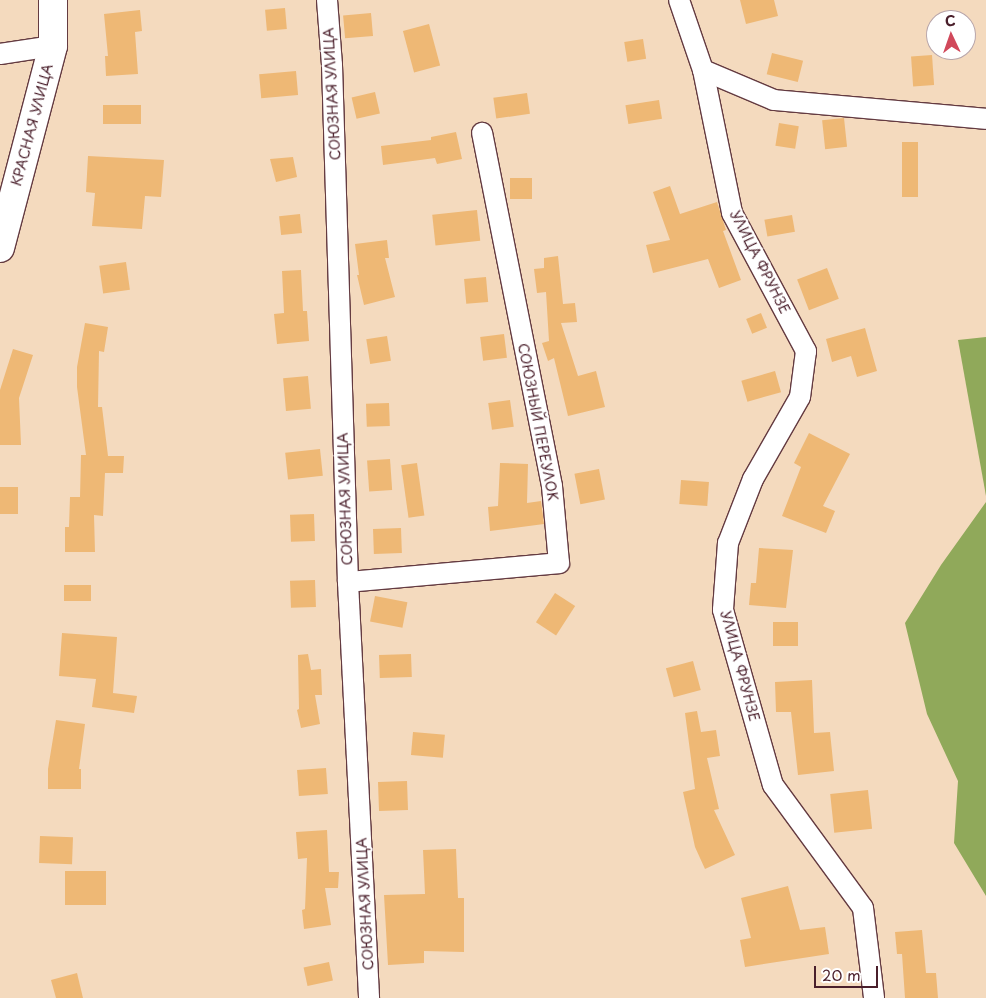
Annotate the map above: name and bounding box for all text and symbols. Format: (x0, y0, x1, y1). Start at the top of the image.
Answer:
north arrow (926, 10, 976, 60)
text: С (944, 10, 956, 31)
street label: СОЮЗНАЯ УЛИЦА (320, 27, 344, 161)
street label: КРАСНАЯ УЛИЦА (8, 62, 56, 188)
street label: УЛИЦА ФРУНЗЕ (727, 207, 793, 317)
street label: СОЮЗНЫЙ ПЕРЕУЛОК (514, 342, 562, 502)
street label: СОЮЗНАЯ УЛИЦА (334, 432, 356, 566)
street label: УЛИЦА ФРУНЗЕ (717, 609, 763, 723)
street label: СОЮЗНАЯ УЛИЦА (353, 837, 377, 971)
scale bar (816, 956, 880, 988)
text: 20 m (822, 963, 861, 986)

